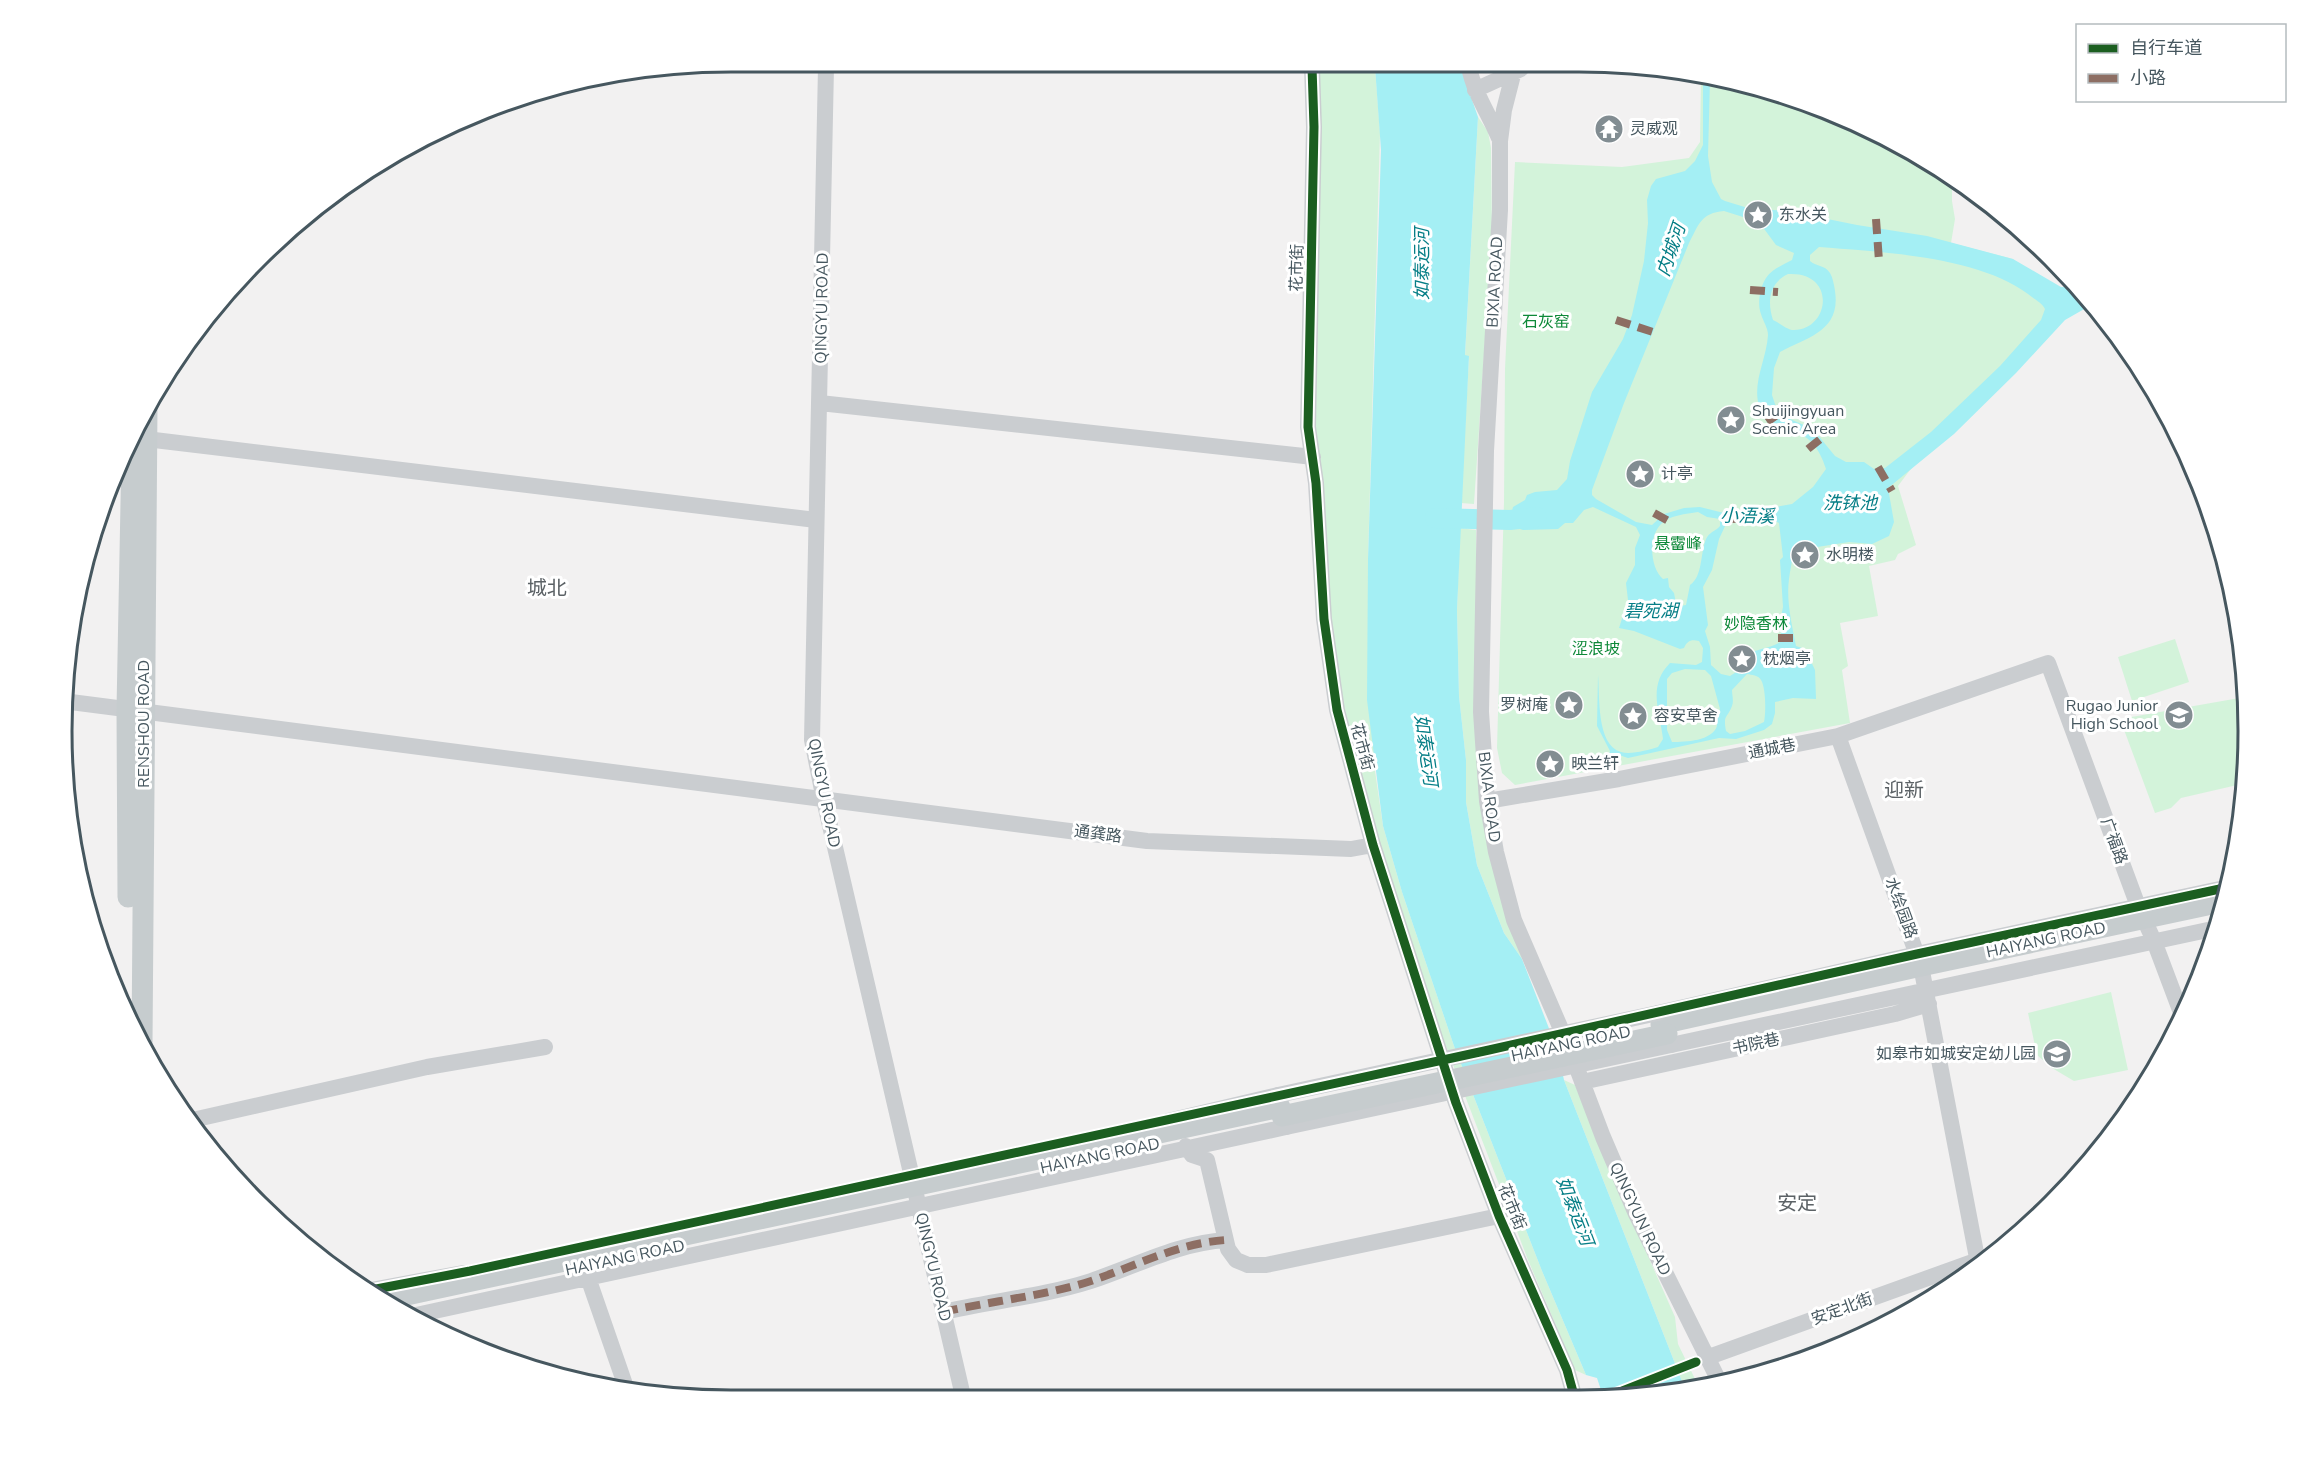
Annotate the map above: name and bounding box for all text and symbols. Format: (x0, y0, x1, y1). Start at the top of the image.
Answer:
legend (2076, 24, 2286, 102)
text: 自行车道 (2130, 36, 2202, 60)
text: 小路 (2130, 66, 2166, 90)
temple icon: 灵威观 (1593, 113, 1625, 145)
place label: 灵威观 (1630, 118, 1678, 140)
place icon: 东水关 (1742, 199, 1774, 231)
place label: 东水关 (1779, 204, 1827, 226)
water label: 内城河 (1651, 218, 1692, 279)
water label: 如泰运河 (1410, 225, 1434, 300)
street label: BIXIA ROAD (1482, 236, 1508, 328)
street label: 花市街 (1286, 244, 1308, 292)
street label: QINGYU ROAD (810, 252, 834, 364)
park label: 石灰窑 (1522, 311, 1570, 333)
place label: Shuijingyuan Scenic Area (1752, 400, 1844, 440)
place icon: Shuijingyuan Scenic Area (1715, 404, 1747, 436)
place icon: 计亭 (1624, 458, 1656, 490)
place label: 计亭 (1661, 463, 1693, 485)
water label: 洗钵池 (1823, 491, 1879, 515)
water label: 小浯溪 (1720, 504, 1776, 529)
park label: 悬霤峰 (1654, 533, 1702, 555)
place icon: 水明楼 (1789, 539, 1821, 571)
place label: 水明楼 (1826, 544, 1874, 566)
district label: 城北 (527, 575, 567, 602)
water label: 碧宛湖 (1624, 599, 1681, 623)
park label: 妙隐香林 (1724, 613, 1788, 635)
park label: 涩浪坡 (1572, 638, 1620, 660)
place icon: 枕烟亭 (1726, 643, 1758, 675)
place label: 枕烟亭 (1763, 648, 1811, 670)
street label: RENSHOU ROAD (133, 660, 155, 788)
place icon: 罗树庵 (1553, 689, 1585, 721)
place label: 罗树庵 (1500, 694, 1548, 716)
place label: Rugao Junior High School (2066, 695, 2158, 735)
school or university icon: Rugao Junior High School (2163, 699, 2195, 731)
place icon: 容安草舍 (1617, 700, 1649, 732)
place label: 容安草舍 (1654, 705, 1718, 727)
water label: 如泰运河 (1409, 713, 1443, 790)
street label: 花市街 (1345, 721, 1379, 773)
street label: 通城巷 (1746, 734, 1798, 764)
street label: QINGYU ROAD (803, 736, 845, 850)
place icon: 映兰轩 (1534, 748, 1566, 780)
street label: BIXIA ROAD (1473, 750, 1505, 844)
place label: 映兰轩 (1571, 753, 1619, 775)
district label: 迎新 (1884, 777, 1924, 804)
street label: 广福路 (2095, 815, 2133, 867)
street label: 通龚路 (1073, 820, 1123, 848)
street label: 水绘园路 (1880, 874, 1922, 942)
street label: HAIYANG ROAD (1984, 917, 2108, 963)
street label: HAIYANG ROAD (1509, 1021, 1633, 1067)
street label: 书院巷 (1730, 1028, 1782, 1060)
school or university icon: 如皋市如城安定幼儿园 (2041, 1038, 2073, 1070)
place label: 如皋市如城安定幼儿园 (1876, 1043, 2036, 1065)
street label: HAIYANG ROAD (1038, 1133, 1162, 1179)
street label: QINGYUN ROAD (1604, 1159, 1676, 1279)
water label: 如泰运河 (1551, 1173, 1600, 1252)
street label: 花市街 (1493, 1181, 1531, 1233)
district label: 安定 (1777, 1190, 1817, 1217)
street label: QINGYU ROAD (910, 1210, 956, 1324)
street label: HAIYANG ROAD (563, 1235, 687, 1281)
street label: 安定北街 (1808, 1288, 1876, 1330)

